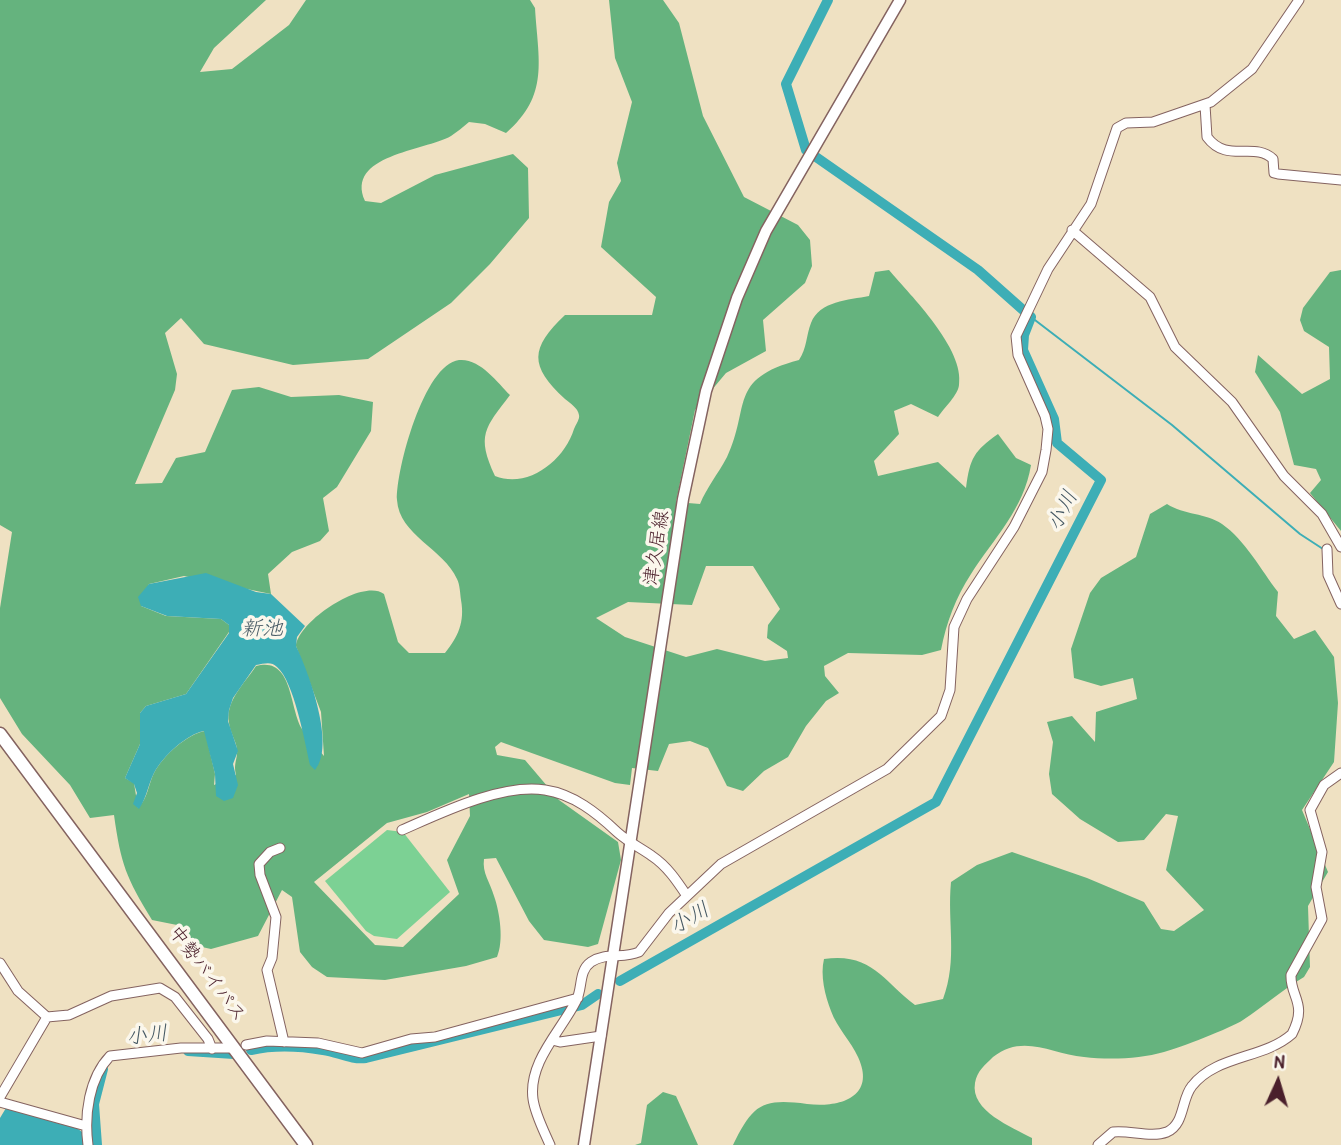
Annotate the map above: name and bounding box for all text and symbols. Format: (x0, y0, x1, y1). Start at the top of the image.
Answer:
water label: 小川 (1042, 487, 1084, 535)
street label: 津久居線 (640, 509, 674, 587)
water label: 新池 (241, 616, 283, 642)
water label: 小川 (666, 898, 714, 940)
street label: 中勢バイパス (164, 922, 250, 1026)
water label: 小川 (125, 1021, 169, 1051)
north arrow (1243, 1047, 1313, 1117)
text: N (1274, 1048, 1285, 1074)

